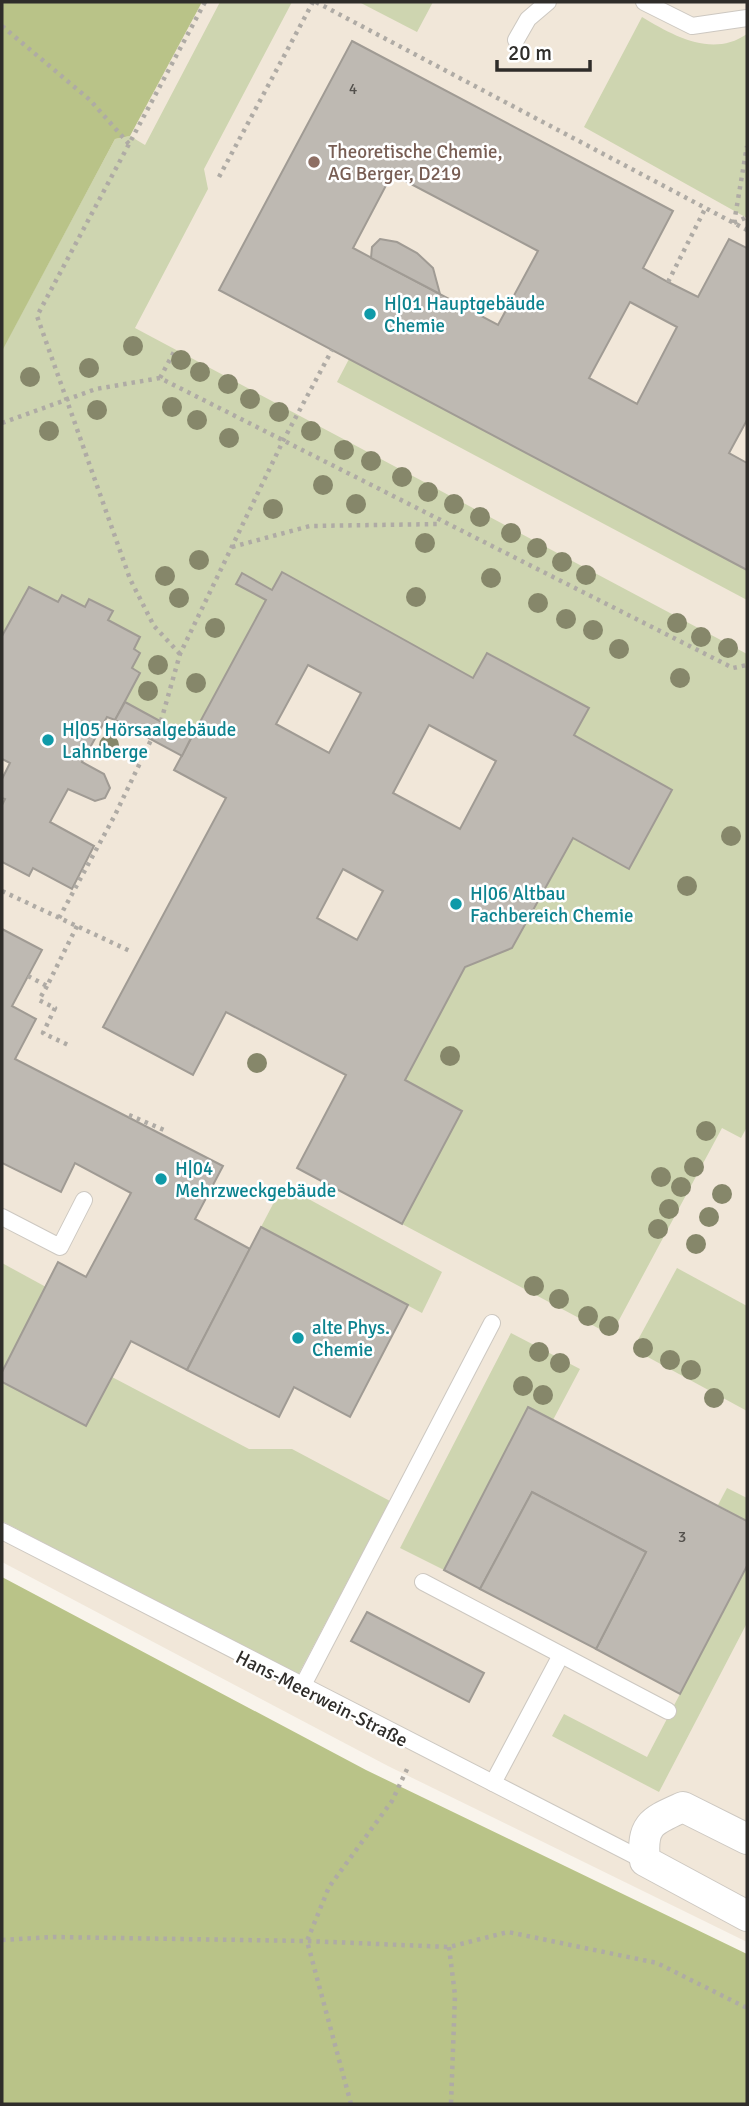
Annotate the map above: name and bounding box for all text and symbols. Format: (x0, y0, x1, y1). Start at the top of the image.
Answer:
scale bar (497, 28, 590, 72)
text: 20 m (508, 40, 552, 66)
house number: 4 (349, 79, 358, 99)
place label: Theoretische Chemie, AG Berger, D219 (328, 140, 503, 186)
marker: Theoretische Chemie, AG Berger, D219 (306, 154, 322, 170)
place label: H|01 Hauptgebäude Chemie (384, 292, 545, 338)
marker: H|01 Hauptgebäude Chemie (362, 306, 378, 322)
place label: H|05 Hörsaalgebäude Lahnberge (62, 718, 236, 764)
marker: H|05 Hörsaalgebäude Lahnberge (40, 732, 56, 748)
place label: H|06 Altbau Fachbereich Chemie (470, 882, 634, 928)
marker: H|06 Altbau Fachbereich Chemie (448, 896, 464, 912)
place label: H|04 Mehrzweckgebäude (175, 1157, 336, 1203)
marker: H|04 Mehrzweckgebäude (153, 1171, 169, 1187)
place label: alte Phys. Chemie (312, 1316, 390, 1362)
marker: alte Phys. Chemie (290, 1330, 306, 1346)
house number: 3 (678, 1527, 686, 1547)
street label: Hans-Meerwein-Straße (232, 1645, 412, 1753)

